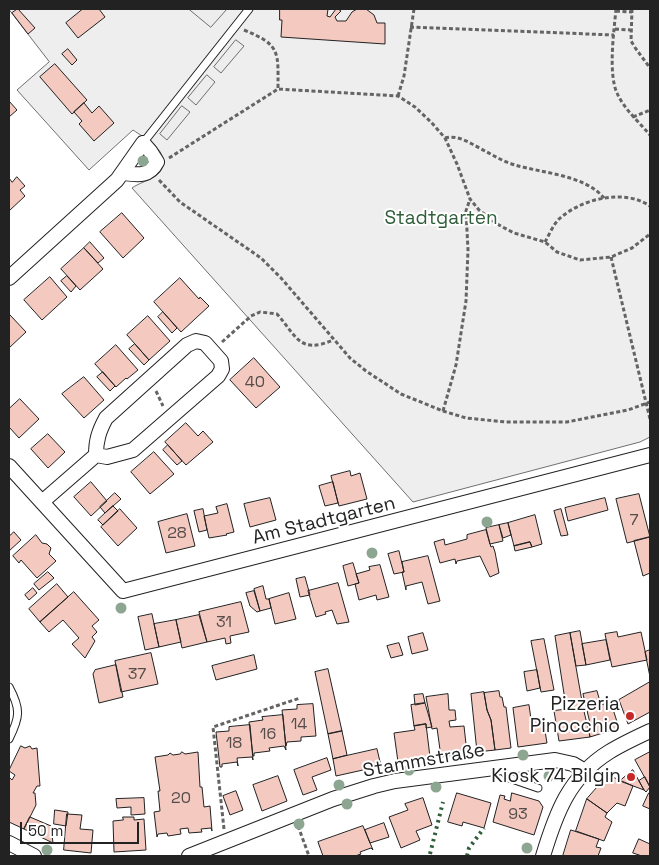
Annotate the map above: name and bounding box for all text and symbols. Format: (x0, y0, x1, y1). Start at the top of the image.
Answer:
park label: Stadtgarten (384, 208, 498, 230)
house number: 40 (245, 373, 265, 393)
street label: Am Stadtgarten (250, 492, 398, 550)
house number: 7 (629, 511, 639, 531)
house number: 28 (167, 524, 187, 544)
house number: 31 (216, 613, 232, 633)
house number: 37 (128, 665, 146, 685)
place label: Pizzeria Pinocchio (530, 694, 620, 738)
marker: Pizzeria Pinocchio (624, 710, 636, 722)
house number: 14 (291, 715, 307, 735)
house number: 16 (260, 725, 276, 745)
house number: 18 (226, 734, 242, 754)
street label: Stammstraße (361, 739, 487, 783)
place label: Kiosk 74 Bilgin (491, 766, 621, 788)
marker: Kiosk 74 Bilgin (625, 771, 637, 783)
house number: 20 (171, 789, 191, 809)
house number: 93 (508, 805, 528, 825)
scale bar (22, 812, 141, 844)
text: 50 m (28, 821, 63, 840)

